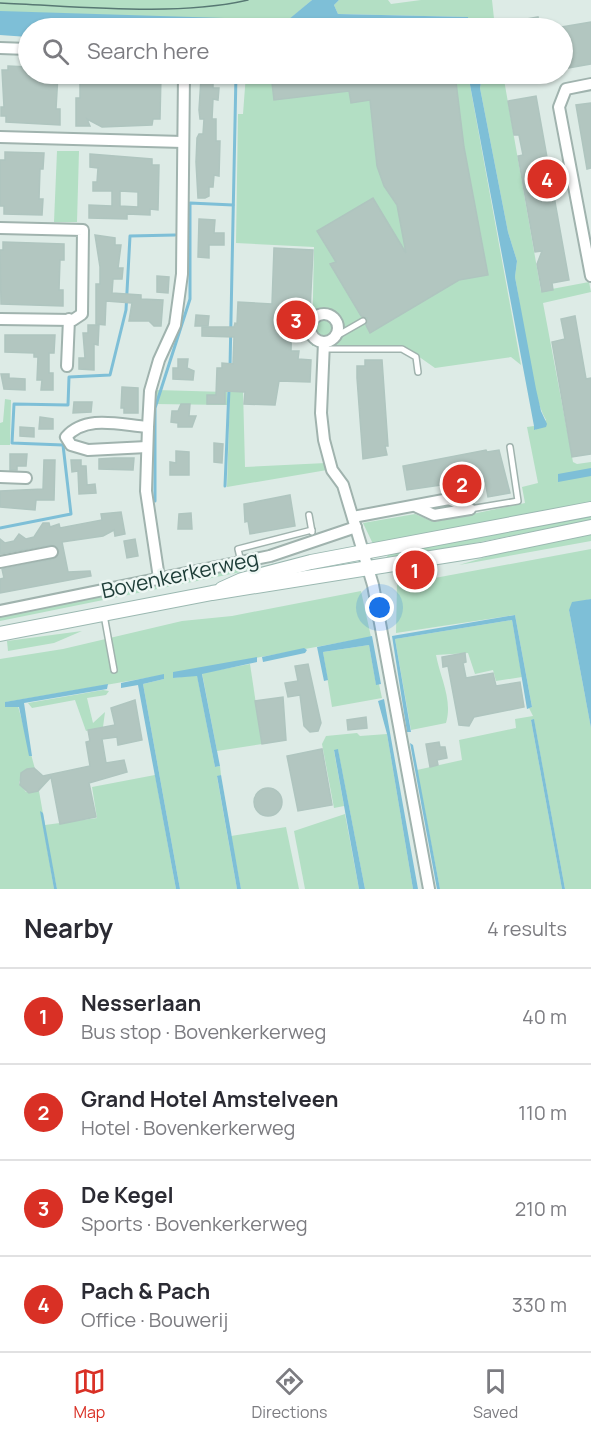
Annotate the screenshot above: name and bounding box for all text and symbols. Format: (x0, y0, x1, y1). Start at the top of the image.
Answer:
search box (18, 18, 573, 84)
icon: search (39, 35, 72, 68)
text: Search here (87, 36, 209, 66)
pin: 4 (528, 156, 566, 201)
pin: 3 (276, 298, 316, 342)
pin: 2 (442, 462, 482, 506)
street label: Bovenkerkerweg (99, 544, 261, 604)
pin: 1 (396, 548, 434, 592)
your location (365, 593, 394, 622)
text: Nearby (24, 910, 113, 946)
text: 4 results (487, 915, 567, 942)
text: Nesserlaan (81, 988, 201, 1018)
text: 1 (39, 1003, 48, 1030)
text: 40 m (522, 1003, 567, 1030)
text: Bus stop · Bovenkerkerweg (81, 1018, 326, 1045)
text: Grand Hotel Amstelveen (81, 1084, 338, 1114)
text: 2 (38, 1099, 49, 1126)
text: 110 m (518, 1099, 567, 1126)
text: Hotel · Bovenkerkerweg (81, 1114, 295, 1141)
text: De Kegel (81, 1180, 174, 1210)
text: 3 (38, 1195, 49, 1222)
text: 210 m (515, 1195, 567, 1222)
text: Sports · Bovenkerkerweg (81, 1210, 308, 1237)
text: Pach & Pach (81, 1276, 210, 1306)
text: 4 (37, 1291, 50, 1318)
text: 330 m (512, 1291, 567, 1318)
text: Office · Bouwerij (81, 1306, 228, 1333)
tab: Map (73, 1365, 106, 1423)
tab: Directions (252, 1365, 327, 1423)
tab: Saved (473, 1365, 518, 1423)

